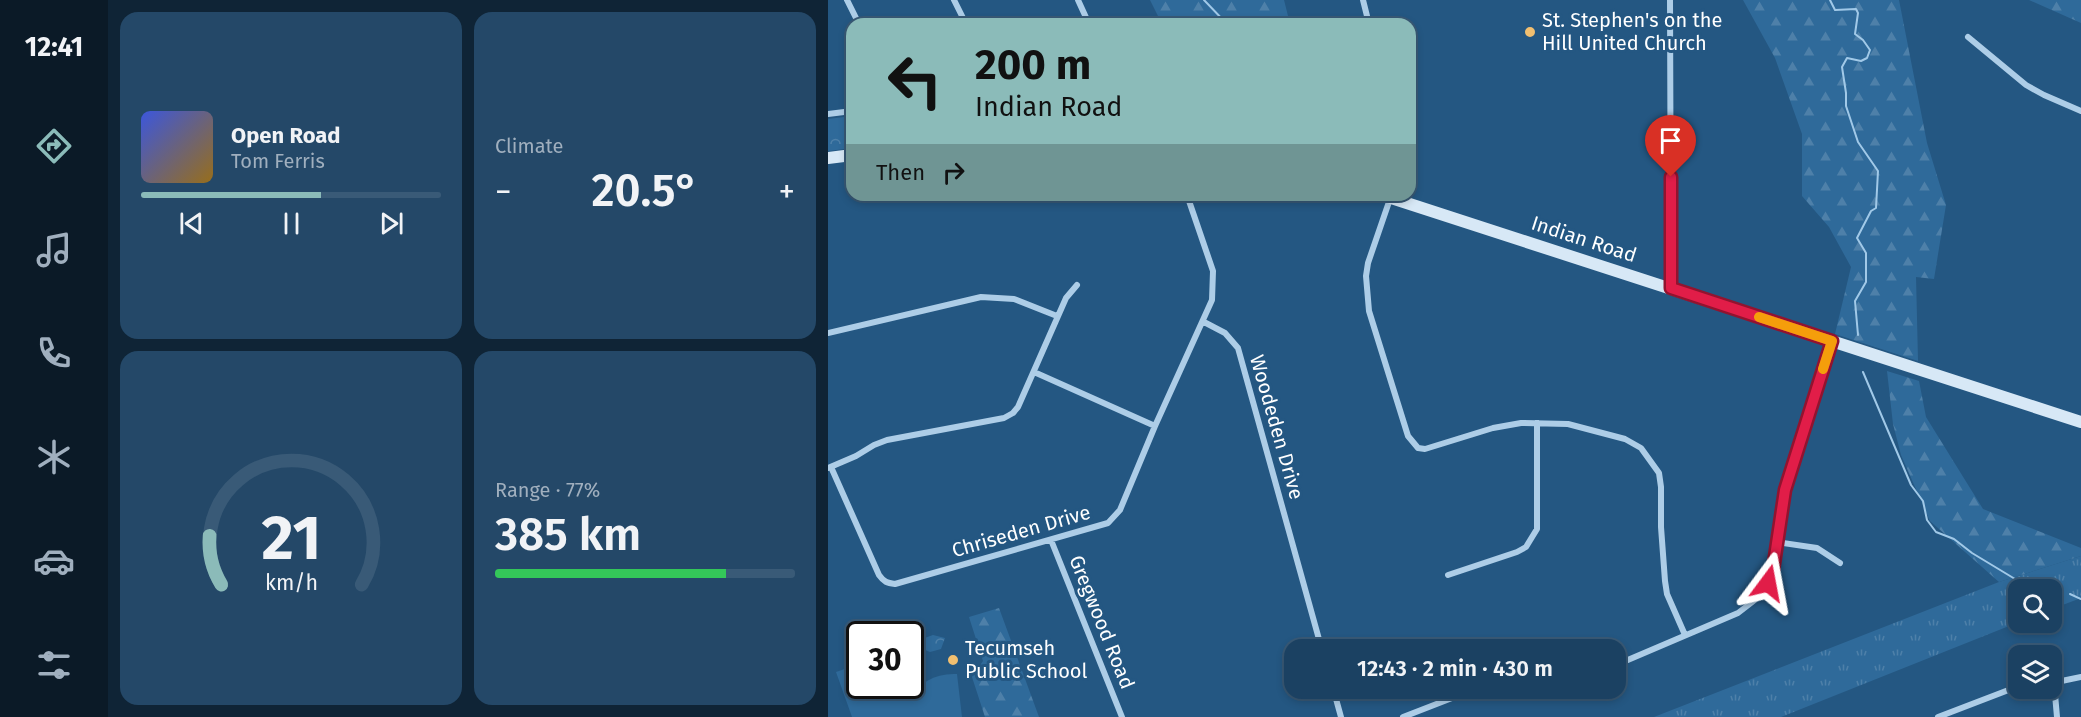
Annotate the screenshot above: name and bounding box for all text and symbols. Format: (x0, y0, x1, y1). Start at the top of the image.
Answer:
place label: St. Stephen's on the Hill United Church (1542, 8, 1722, 55)
marker: St. Stephen's on the Hill United Church (1523, 25, 1537, 39)
text: 12:41 (25, 31, 83, 63)
text: 200 m (975, 40, 1091, 90)
icon: left (876, 42, 954, 120)
text: Indian Road (975, 91, 1122, 123)
pin (1645, 115, 1696, 177)
text: Open Road (231, 122, 341, 149)
icon: arrive (1654, 124, 1687, 157)
icon: directions (33, 125, 75, 167)
text: Climate (495, 134, 563, 158)
text: Tom Ferris (231, 149, 325, 173)
icon: right (937, 156, 970, 189)
text: Then (876, 159, 925, 186)
text: 20.5° (591, 164, 699, 218)
text: − (495, 172, 512, 212)
text: + (779, 172, 795, 212)
icon: previous (175, 207, 208, 240)
icon: pause (275, 207, 308, 240)
icon: next (375, 207, 408, 240)
street label: Indian Road (1528, 211, 1640, 267)
icon: music (33, 229, 75, 271)
icon: phone (33, 332, 75, 374)
street label: Woodeden Drive (1245, 352, 1309, 502)
icon: climate (33, 436, 75, 478)
text: Range · 77% (495, 478, 600, 502)
street label: Chriseden Drive (949, 500, 1093, 562)
text: 21 (261, 501, 321, 576)
text: 385 km (495, 508, 641, 562)
icon: car (33, 540, 75, 582)
position arrow (1736, 551, 1800, 615)
street label: Gregwood Road (1064, 552, 1140, 692)
text: km/h (264, 570, 318, 596)
map controls (2008, 579, 2062, 699)
button: search (2008, 579, 2062, 633)
speed limit sign: 30 (846, 621, 924, 699)
place label: Tecumseh Public School (965, 636, 1087, 683)
icon: filters (33, 644, 75, 686)
button: layers (2008, 645, 2062, 699)
marker: Tecumseh Public School (946, 653, 960, 667)
text: 12:43 · 2 min · 430 m (1357, 655, 1553, 682)

